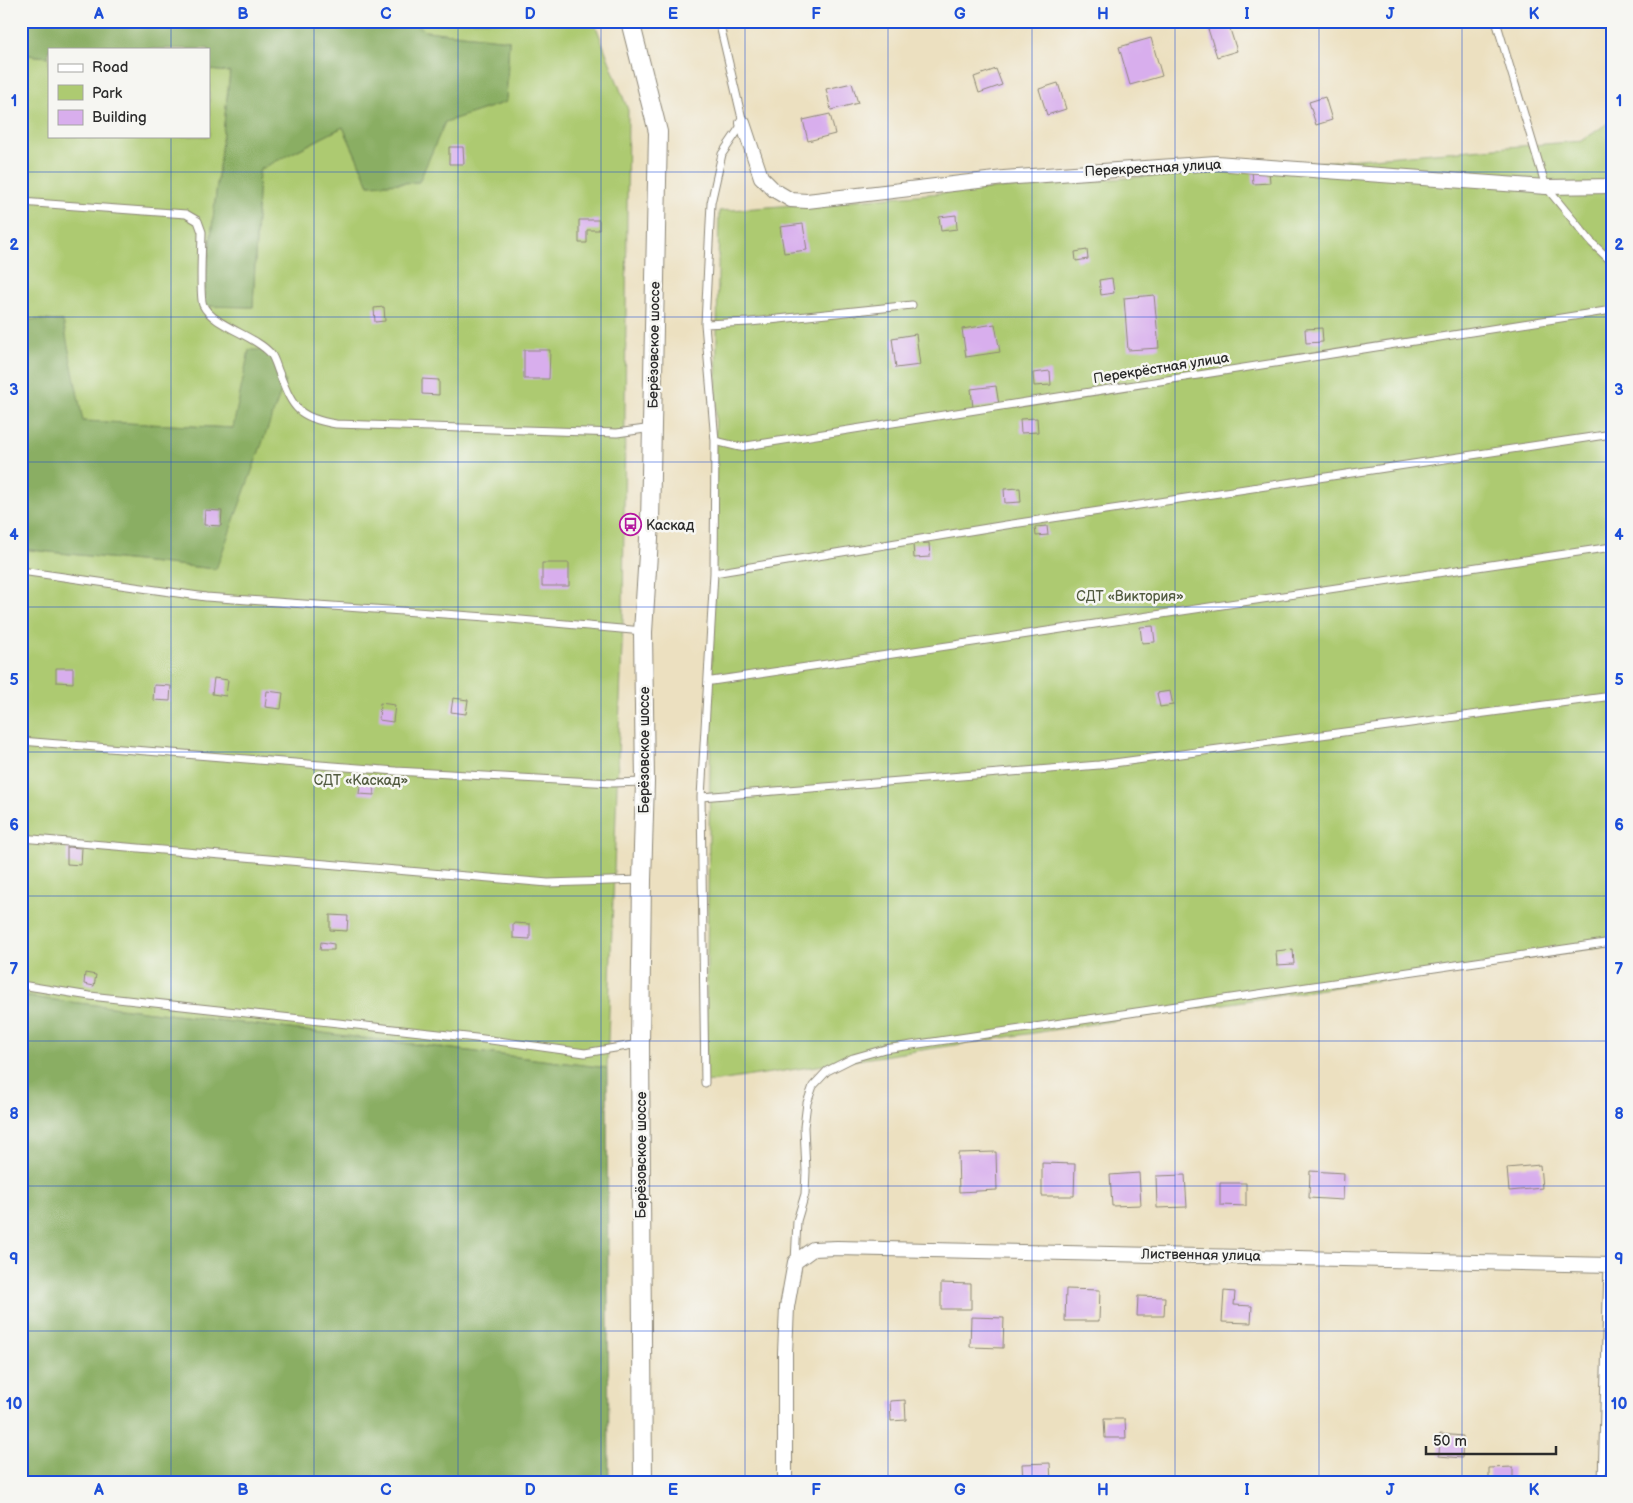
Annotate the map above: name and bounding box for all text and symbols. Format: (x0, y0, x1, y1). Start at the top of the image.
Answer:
text: A (93, 5, 104, 24)
text: B (237, 5, 249, 24)
text: C (380, 5, 392, 24)
text: D (524, 5, 536, 24)
text: E (668, 5, 678, 24)
text: F (811, 5, 821, 24)
text: G (954, 5, 966, 24)
text: H (1097, 5, 1109, 24)
text: I (1244, 5, 1250, 24)
text: J (1386, 5, 1395, 24)
text: K (1529, 5, 1540, 24)
legend (48, 48, 210, 138)
text: Road (92, 58, 128, 77)
text: Park (92, 84, 123, 103)
text: 1 (11, 92, 17, 111)
text: 1 (1616, 92, 1622, 111)
text: Building (92, 108, 147, 127)
street label: Перекрестная улица (1084, 156, 1223, 180)
text: 2 (9, 236, 19, 255)
text: 2 (1614, 236, 1624, 255)
street label: Берёзовское шоссе (644, 281, 664, 409)
street label: Перекрёстная улица (1092, 349, 1231, 387)
text: 3 (9, 381, 19, 400)
text: 3 (1614, 381, 1624, 400)
bus stop icon: Каскад (618, 513, 642, 537)
place label: Каскад (646, 517, 695, 534)
text: 4 (9, 526, 19, 545)
text: 4 (1614, 526, 1624, 545)
park label: СДТ «Виктория» (1076, 588, 1184, 605)
text: 5 (9, 671, 19, 690)
text: 5 (1614, 671, 1624, 690)
street label: Берёзовское шоссе (636, 686, 653, 814)
park label: СДТ «Каскад» (314, 772, 409, 789)
text: 6 (9, 816, 19, 835)
text: 6 (1614, 816, 1624, 835)
text: 7 (10, 960, 19, 979)
text: 7 (1615, 960, 1624, 979)
street label: Берёзовское шоссе (633, 1091, 650, 1219)
text: 8 (9, 1105, 19, 1124)
text: 8 (1614, 1105, 1624, 1124)
street label: Лиственная улица (1140, 1245, 1262, 1265)
text: 9 (9, 1250, 19, 1269)
text: 9 (1614, 1250, 1624, 1269)
text: 10 (6, 1395, 22, 1414)
text: 10 (1611, 1395, 1627, 1414)
scale bar (1426, 1423, 1556, 1455)
text: 50 m (1433, 1432, 1467, 1451)
text: A (93, 1481, 104, 1500)
text: B (237, 1481, 249, 1500)
text: C (380, 1481, 392, 1500)
text: D (524, 1481, 536, 1500)
text: E (668, 1481, 678, 1500)
text: F (811, 1481, 821, 1500)
text: G (954, 1481, 966, 1500)
text: H (1097, 1481, 1109, 1500)
text: I (1244, 1481, 1250, 1500)
text: J (1386, 1481, 1395, 1500)
text: K (1529, 1481, 1540, 1500)

